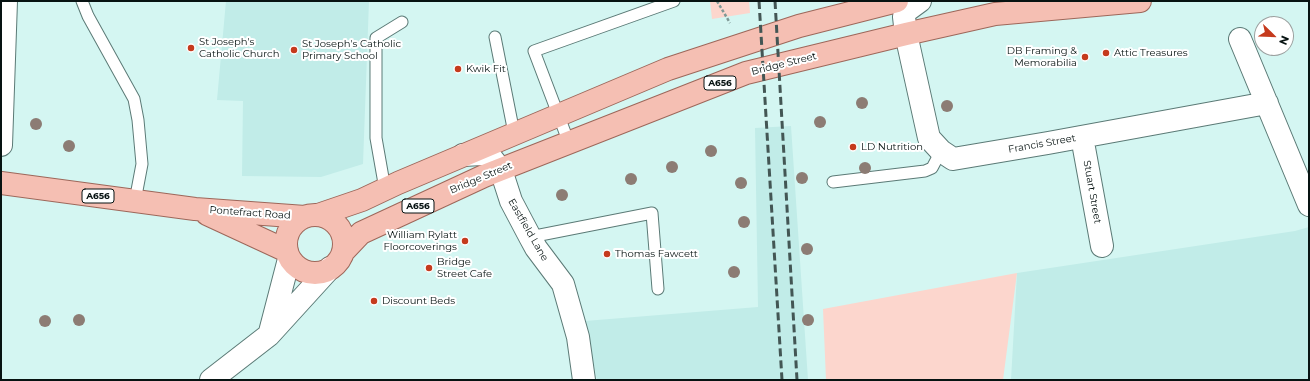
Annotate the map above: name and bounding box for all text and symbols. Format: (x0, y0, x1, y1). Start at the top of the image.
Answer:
north arrow (1254, 16, 1294, 56)
text: N (1276, 33, 1292, 47)
place label: St Joseph's Catholic Church (199, 36, 279, 60)
place label: St Joseph's Catholic Primary School (302, 38, 401, 62)
marker: St Joseph's Catholic Church (186, 43, 196, 53)
marker: St Joseph's Catholic Primary School (289, 45, 299, 55)
place label: DB Framing & Memorabilia (1007, 45, 1077, 68)
place label: Attic Treasures (1114, 47, 1188, 59)
marker: Attic Treasures (1101, 48, 1111, 58)
street label: Bridge Street (750, 50, 818, 78)
marker: DB Framing & Memorabilia (1080, 52, 1090, 62)
place label: Kwik Fit (466, 63, 506, 75)
marker: Kwik Fit (453, 64, 463, 74)
road number: A656 (704, 76, 736, 90)
street label: Francis Street (1007, 132, 1077, 156)
place label: LD Nutrition (861, 141, 923, 153)
marker: LD Nutrition (848, 142, 858, 152)
street label: Bridge Street (448, 159, 514, 197)
street label: Stuart Street (1081, 159, 1103, 225)
road number: A656 (82, 189, 114, 203)
street label: Eastfield Lane (505, 197, 551, 263)
road number: A656 (402, 199, 434, 213)
street label: Pontefract Road (209, 204, 291, 222)
place label: William Rylatt Floorcoverings (383, 229, 457, 252)
marker: William Rylatt Floorcoverings (460, 236, 470, 246)
place label: Thomas Fawcett (615, 248, 698, 260)
marker: Thomas Fawcett (602, 249, 612, 259)
place label: Bridge Street Cafe (437, 256, 492, 280)
marker: Bridge Street Cafe (424, 263, 434, 273)
place label: Discount Beds (382, 295, 455, 307)
marker: Discount Beds (369, 296, 379, 306)

